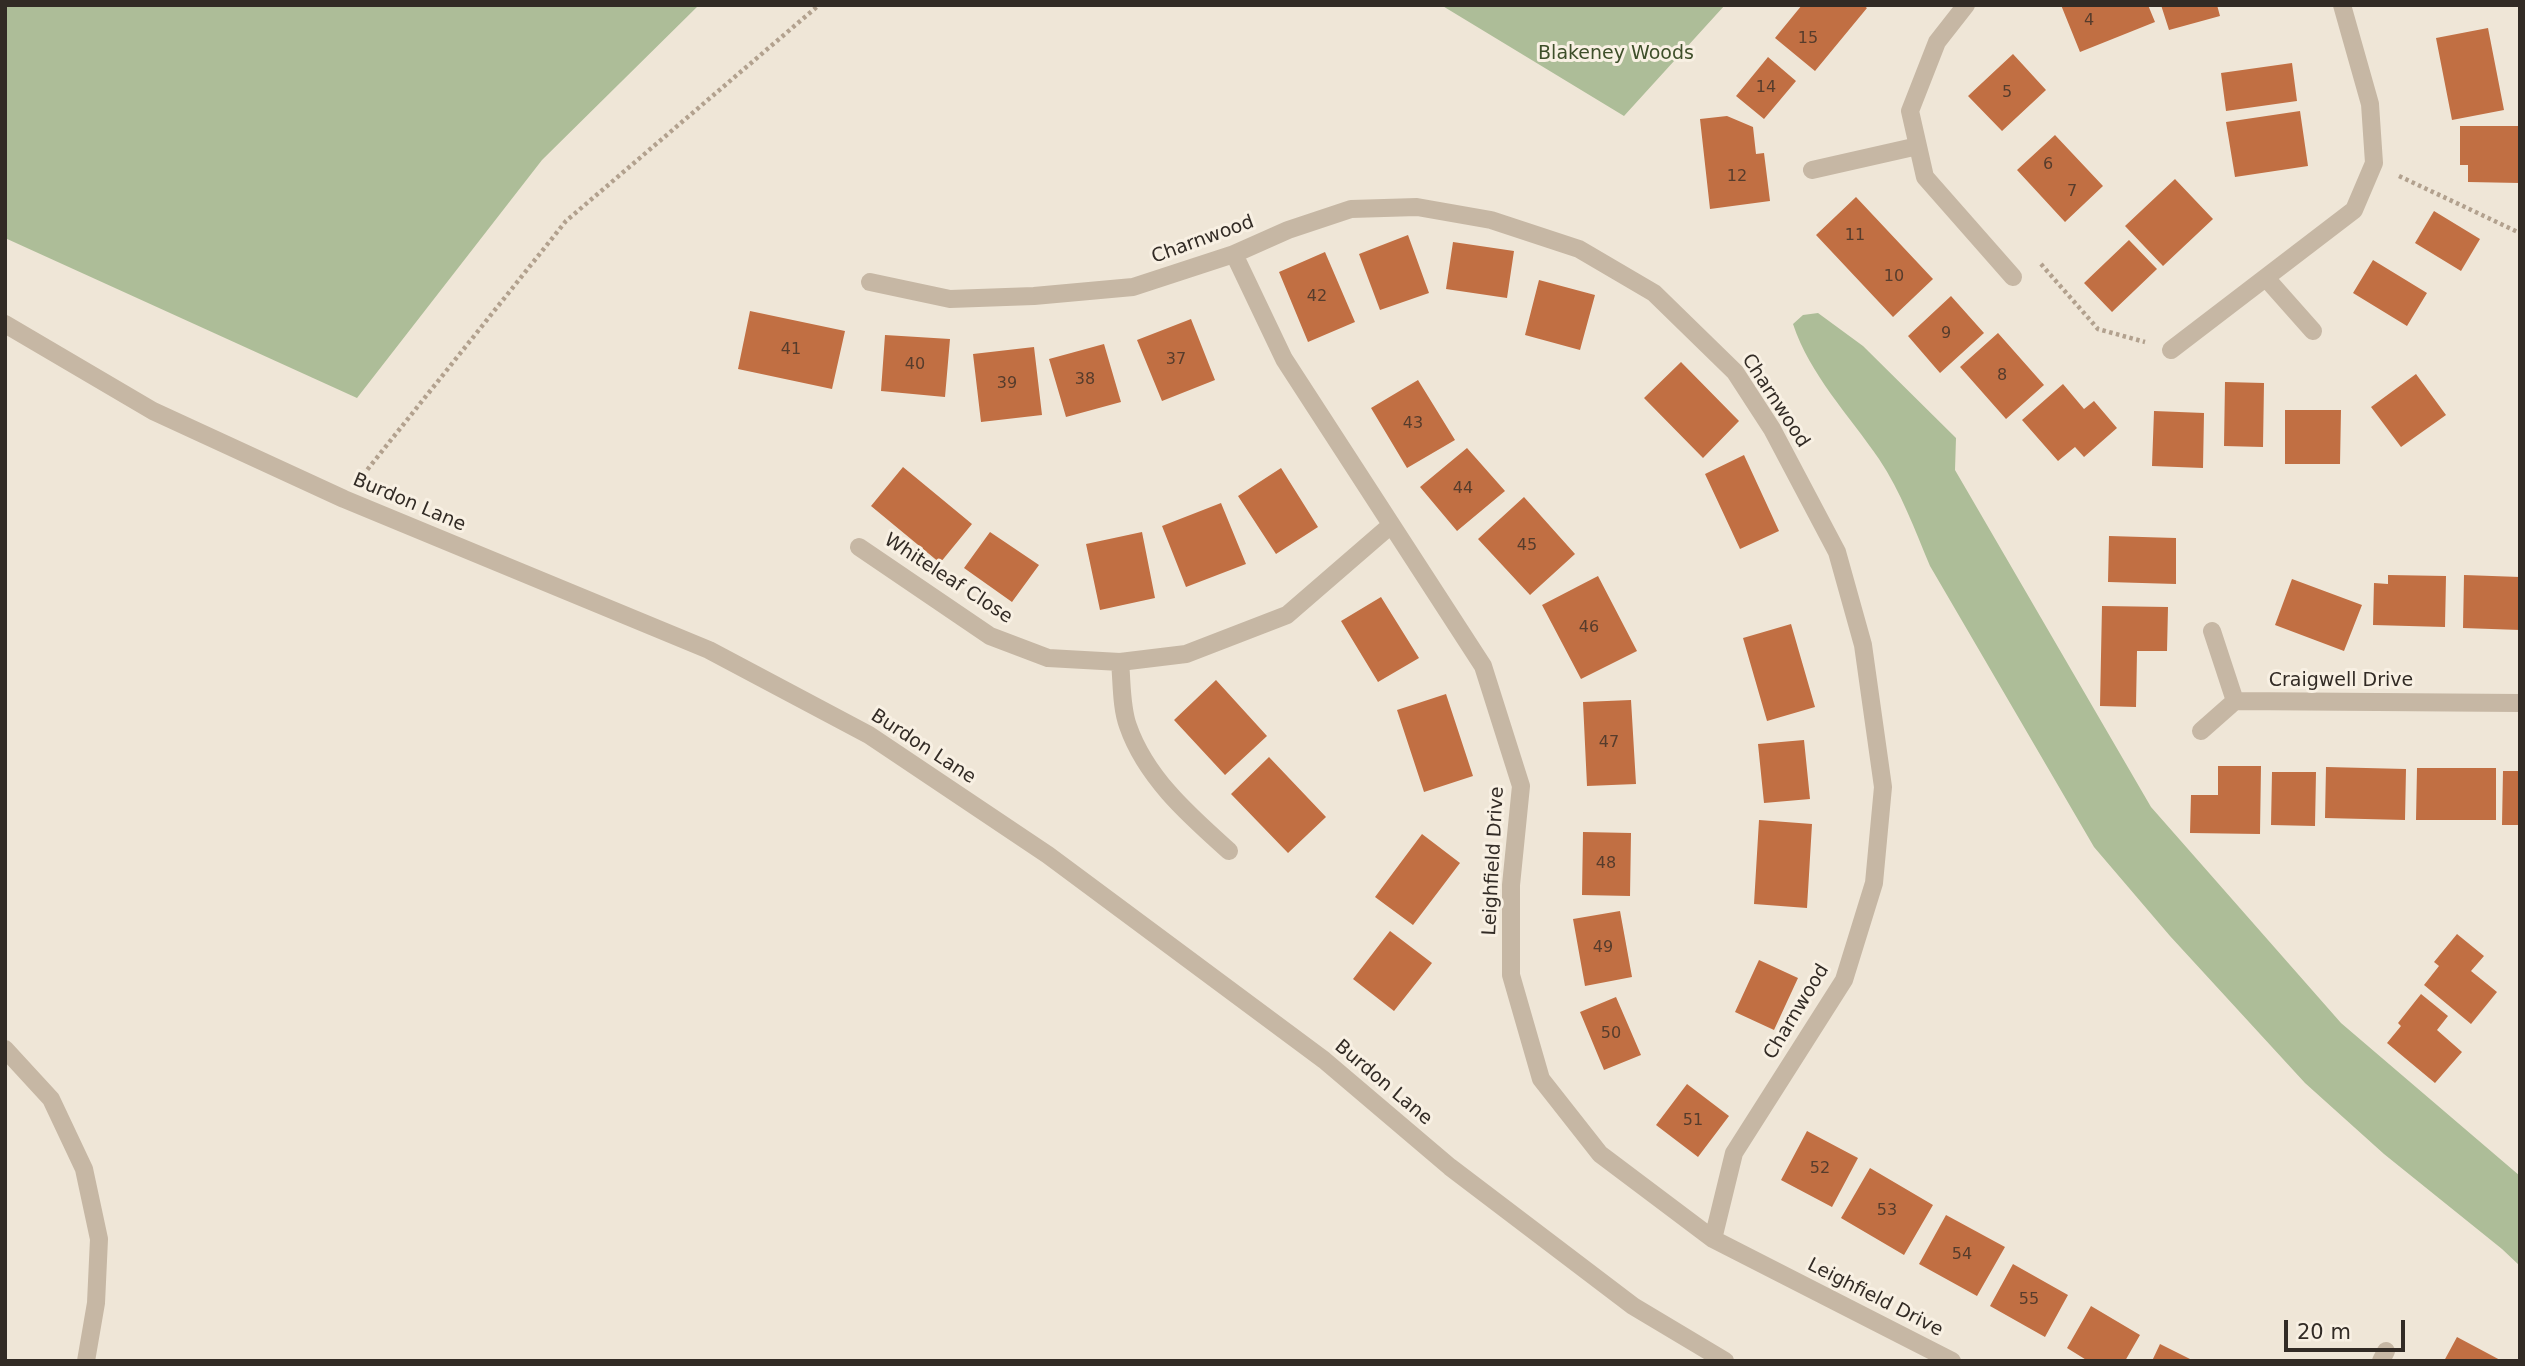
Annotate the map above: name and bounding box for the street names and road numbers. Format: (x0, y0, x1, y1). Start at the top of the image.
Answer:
street label: Charnwood (1149, 211, 1257, 269)
street label: Charnwood (1736, 350, 1814, 452)
street label: Burdon Lane (349, 469, 469, 537)
street label: Whiteleaf Close (880, 529, 1016, 629)
street label: Craigwell Drive (2269, 670, 2413, 692)
street label: Burdon Lane (866, 705, 980, 789)
street label: Leighfield Drive (1479, 786, 1509, 936)
street label: Charnwood (1760, 960, 1834, 1064)
street label: Burdon Lane (1330, 1036, 1436, 1130)
street label: Leighfield Drive (1803, 1254, 1947, 1342)

